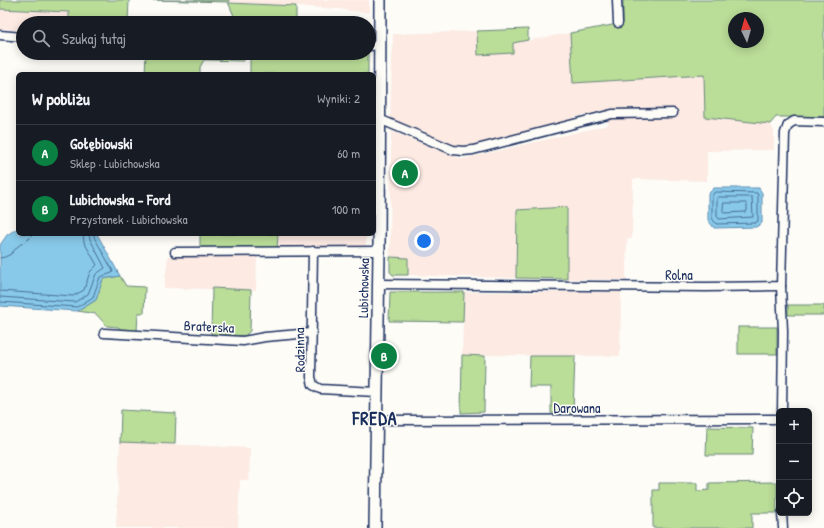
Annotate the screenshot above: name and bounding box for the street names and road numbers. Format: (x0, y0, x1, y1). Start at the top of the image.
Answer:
street label: Lubichowska (353, 257, 373, 318)
street label: Rolna (665, 265, 693, 284)
street label: Braterska (183, 315, 235, 337)
street label: Rodzinna (289, 327, 309, 373)
street label: Darowana (554, 398, 601, 417)

